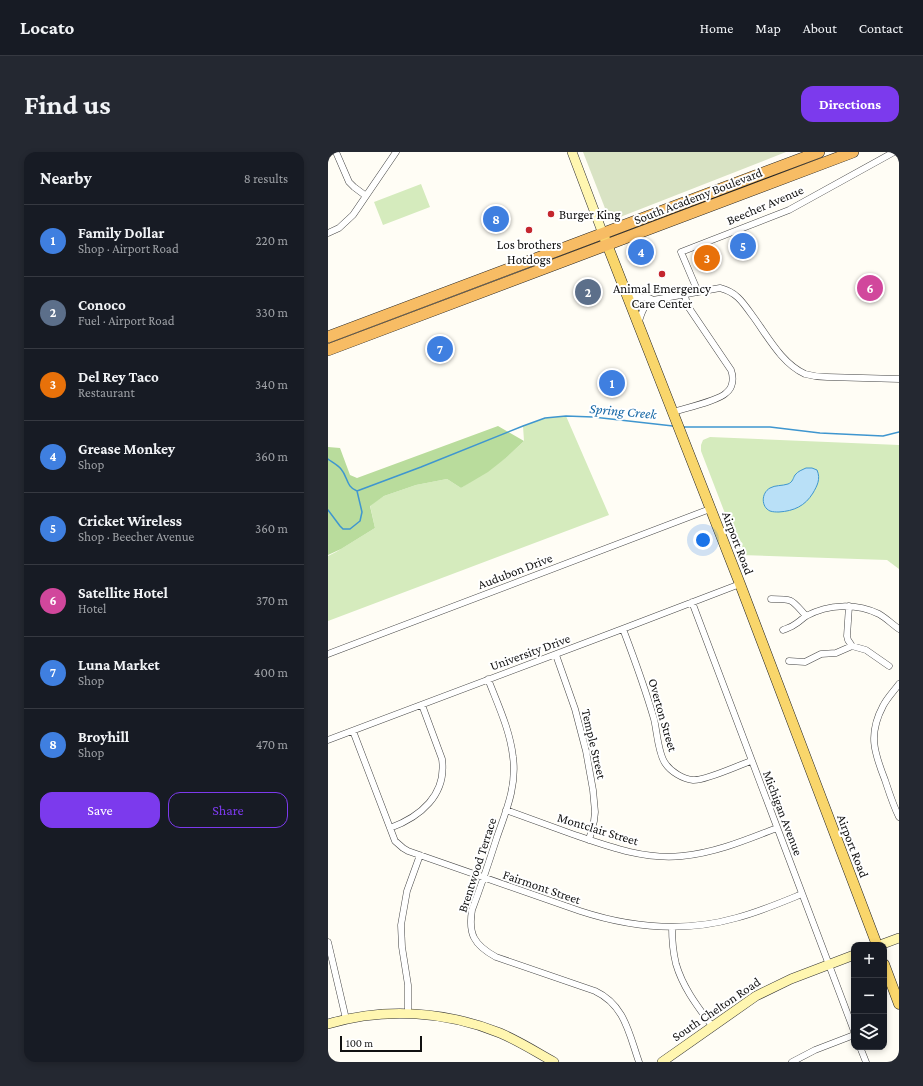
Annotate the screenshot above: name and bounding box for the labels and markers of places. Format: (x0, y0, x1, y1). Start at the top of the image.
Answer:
pin: 8 (483, 204, 509, 234)
place label: Burger King (559, 207, 621, 222)
marker: Burger King (546, 209, 556, 219)
marker: Los brothers Hotdogs (524, 225, 534, 235)
pin: 5 (730, 231, 756, 261)
place label: Los brothers Hotdogs (497, 237, 561, 267)
pin: 4 (628, 237, 654, 267)
pin: 3 (694, 243, 720, 273)
marker: Animal Emergency Care Center (657, 269, 667, 279)
pin: 6 (857, 273, 883, 303)
pin: 2 (575, 277, 601, 307)
place label: Animal Emergency Care Center (613, 281, 712, 311)
pin: 7 (427, 334, 453, 364)
pin: 1 (599, 368, 625, 398)

